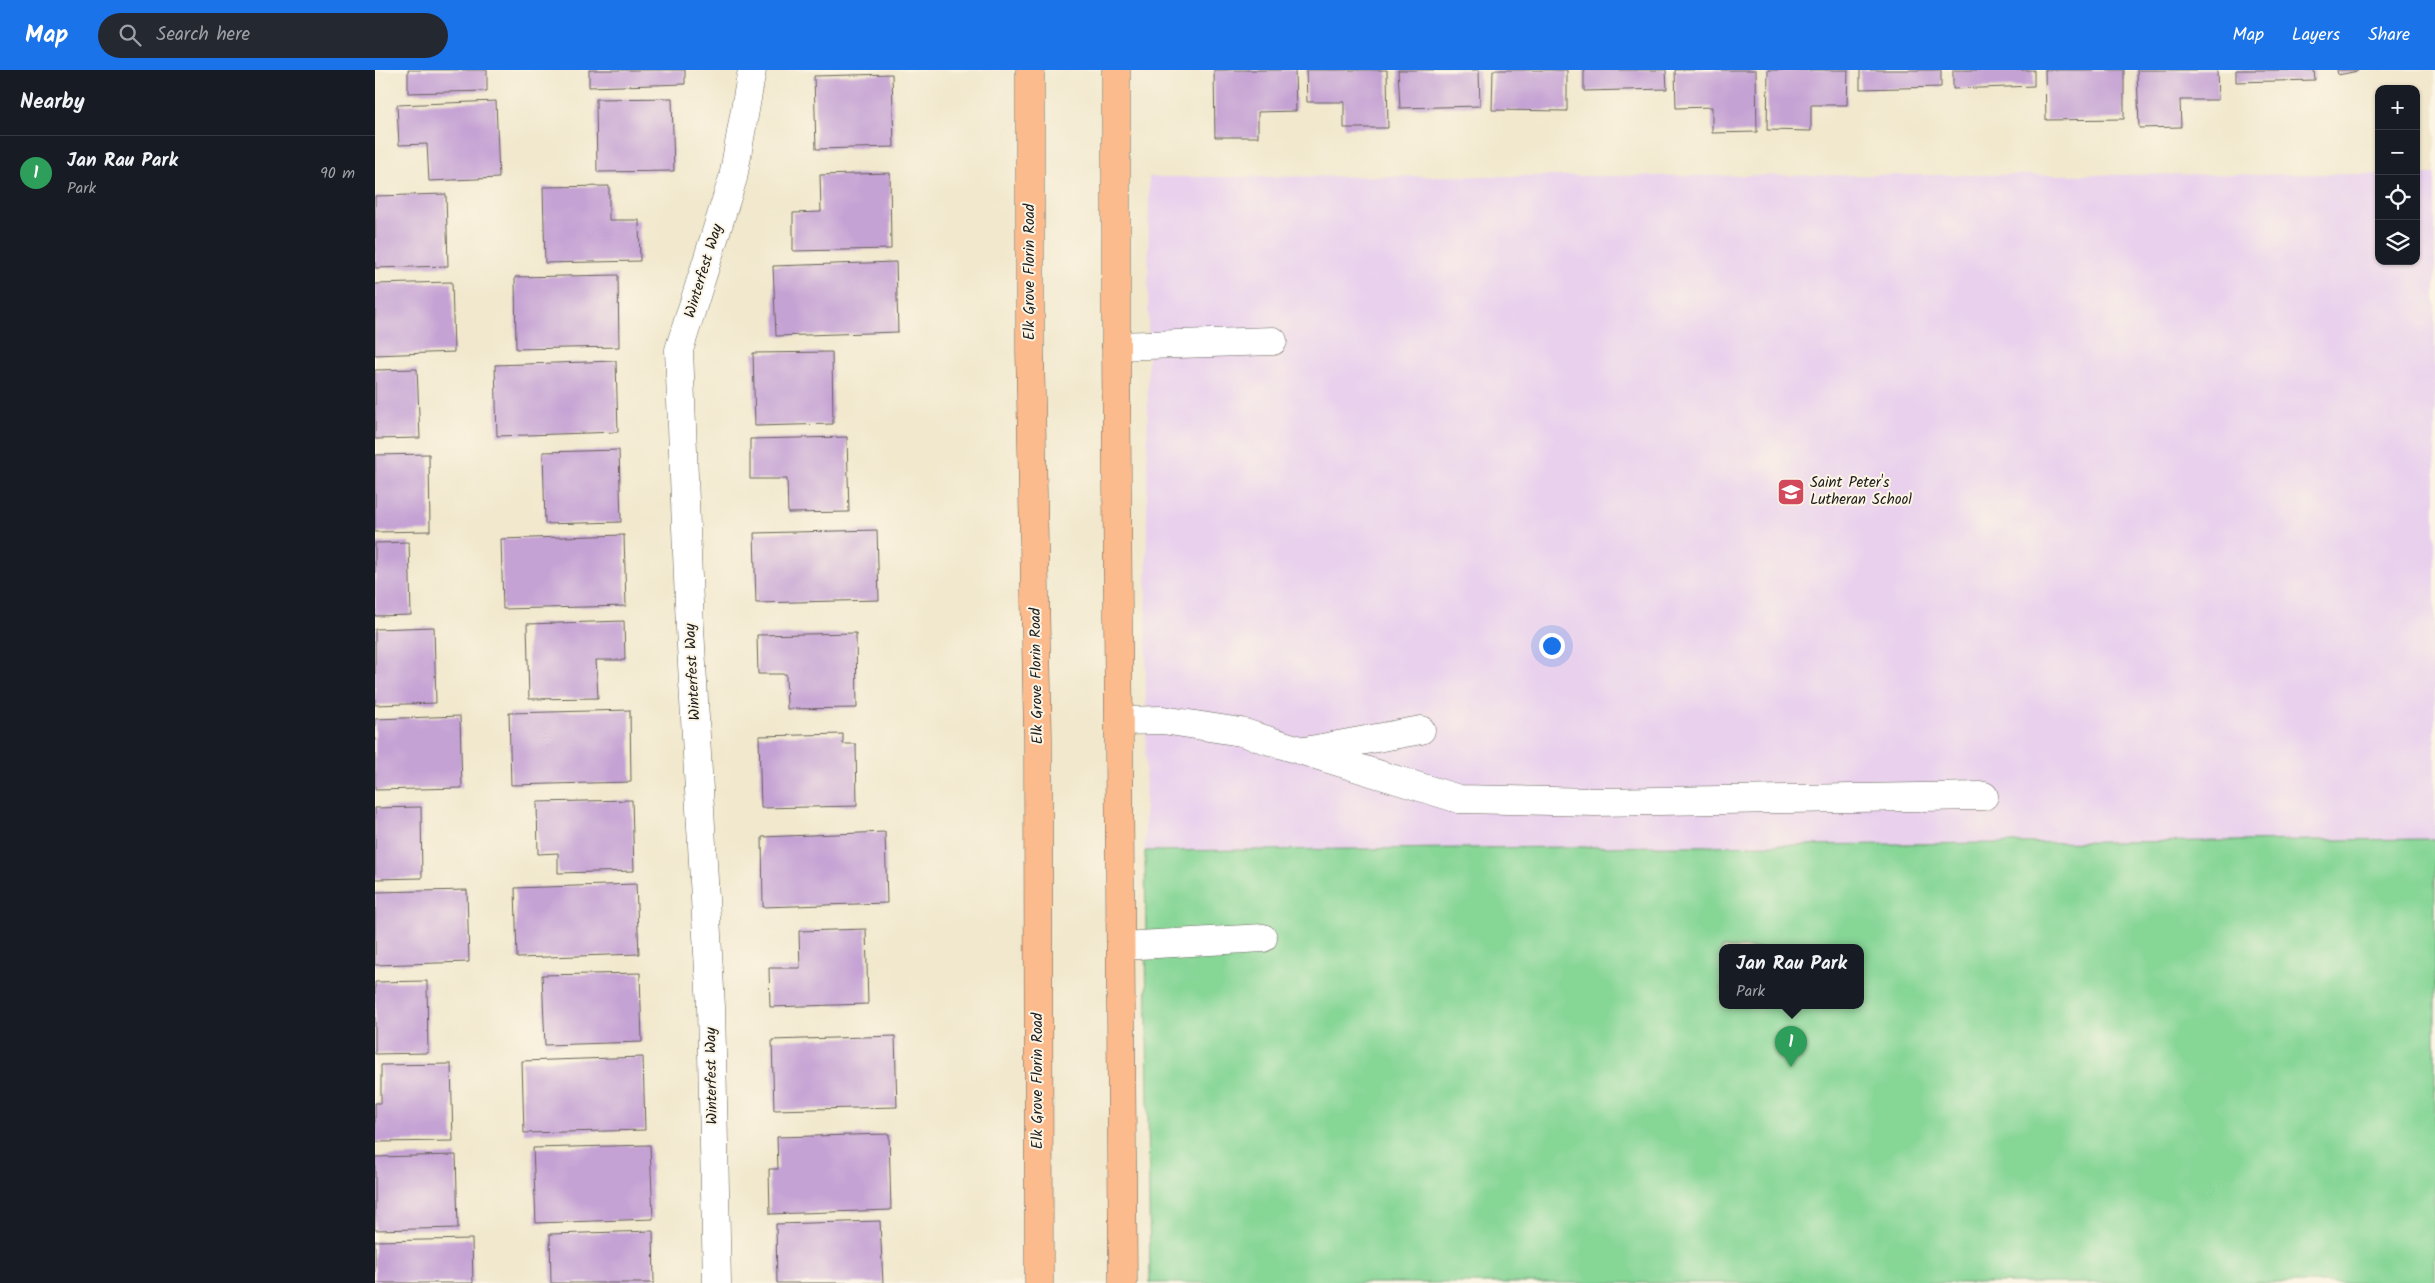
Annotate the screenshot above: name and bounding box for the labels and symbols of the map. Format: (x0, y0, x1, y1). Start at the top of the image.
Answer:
street label: Elk Grove Florin Road (1018, 203, 1042, 340)
street label: Winterfest Way (678, 220, 730, 321)
place label: Saint Peter's Lutheran School (1810, 471, 1912, 512)
school or university icon: Saint Peter's Lutheran School (1776, 477, 1806, 507)
street label: Elk Grove Florin Road (1024, 607, 1050, 744)
street label: Winterfest Way (678, 622, 708, 721)
your location (1539, 633, 1565, 659)
street label: Elk Grove Florin Road (1026, 1012, 1050, 1149)
street label: Winterfest Way (699, 1026, 725, 1125)
pin: 1 (1775, 1026, 1807, 1067)

